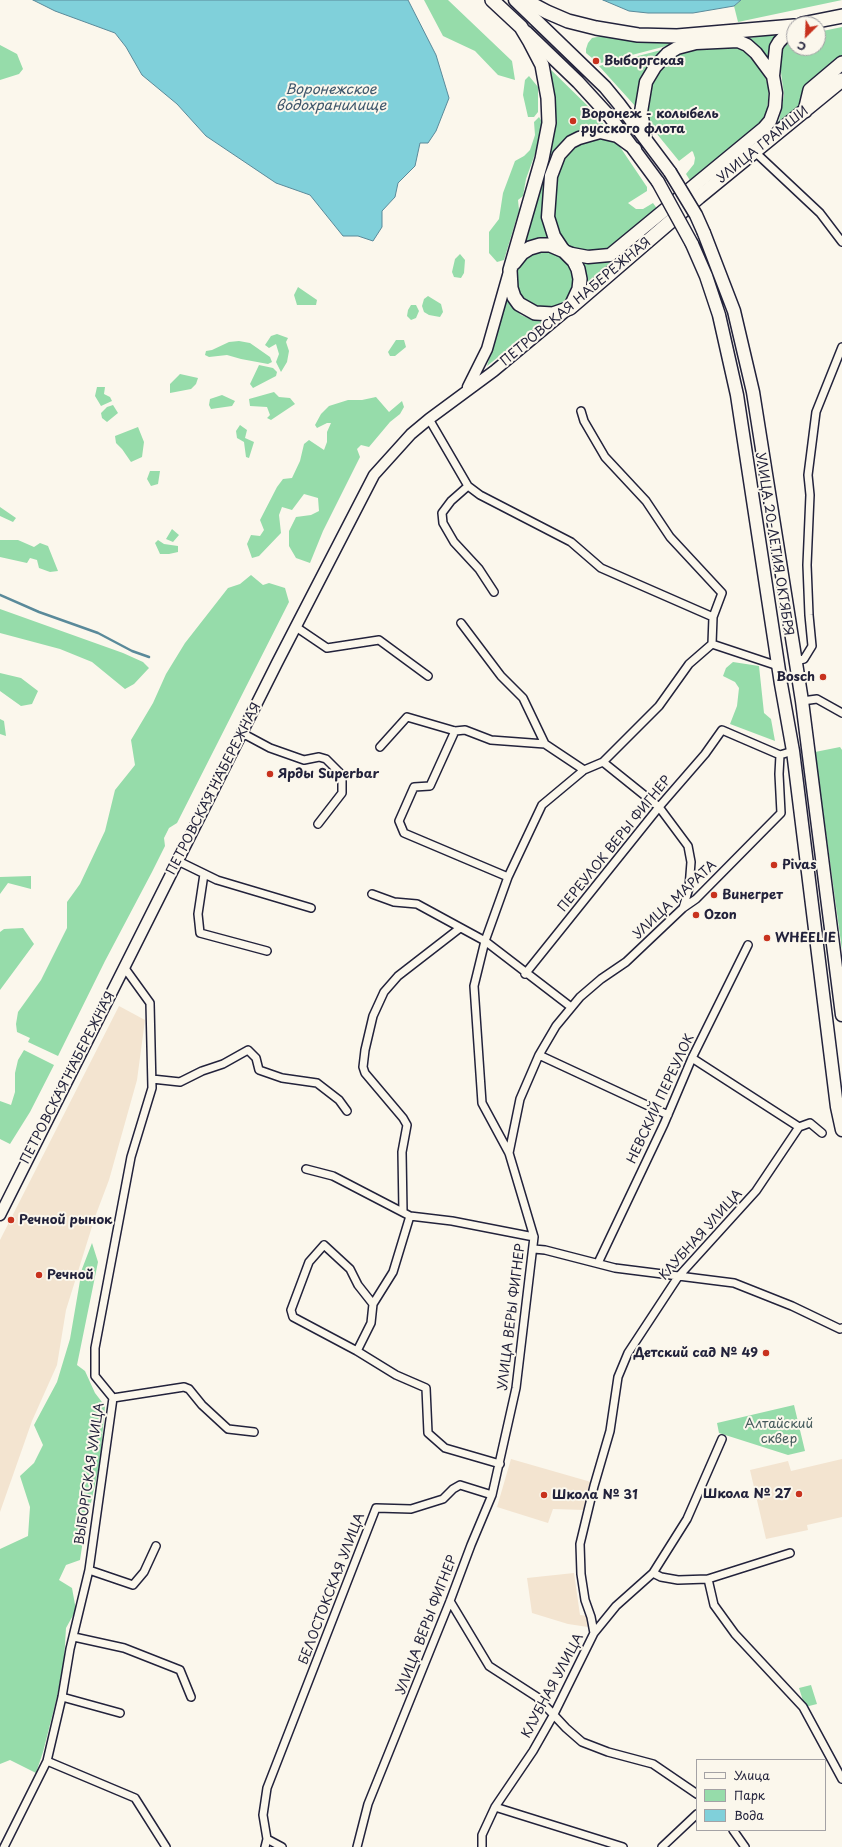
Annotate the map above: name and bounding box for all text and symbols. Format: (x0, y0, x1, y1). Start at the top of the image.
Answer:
north arrow (786, 16, 826, 56)
text: С (794, 37, 809, 56)
place label: Выборгская (604, 53, 684, 69)
marker: Выборгская (591, 56, 601, 66)
water label: Воронежское водохранилище (276, 82, 386, 114)
street label: УЛИЦА ГРАМШИ (714, 103, 812, 187)
place label: Воронеж - колыбель русского флота (581, 106, 719, 137)
marker: Воронеж - колыбель русского флота (568, 116, 578, 126)
street label: ПЕТРОВСКАЯ НАБЕРЕЖНАЯ (498, 235, 654, 369)
street label: УЛИЦА 20-ЛЕТИЯ ОКТЯБРЯ (752, 451, 796, 637)
place label: Bosch (776, 669, 815, 685)
marker: Bosch (818, 672, 828, 682)
street label: ПЕТРОВСКАЯ НАБЕРЕЖНАЯ (164, 700, 264, 878)
place label: Ярды Superbar (278, 766, 379, 782)
marker: Ярды Superbar (265, 769, 275, 779)
street label: ПЕРЕУЛОК ВЕРЫ ФИГНЕР (555, 773, 675, 915)
street label: УЛИЦА МАРАТА (630, 857, 720, 943)
place label: Pivas (782, 857, 816, 873)
marker: Pivas (769, 860, 779, 870)
place label: Винегрет (722, 887, 783, 903)
marker: Винегрет (709, 890, 719, 900)
place label: Ozon (704, 907, 737, 923)
marker: Ozon (691, 910, 701, 920)
place label: WHEELIE (775, 930, 836, 946)
marker: WHEELIE (762, 933, 772, 943)
street label: ПЕТРОВСКАЯ НАБЕРЕЖНАЯ (18, 989, 118, 1167)
street label: НЕВСКИЙ ПЕРЕУЛОК (624, 1032, 698, 1166)
street label: КЛУБНАЯ УЛИЦА (656, 1187, 746, 1283)
place label: Речной рынок (19, 1212, 112, 1228)
marker: Речной рынок (6, 1215, 16, 1225)
street label: УЛИЦА ВЕРЫ ФИГНЕР (495, 1243, 529, 1391)
place label: Речной (47, 1267, 94, 1283)
marker: Речной (34, 1270, 44, 1280)
place label: Детский сад № 49 (634, 1345, 758, 1361)
marker: Детский сад № 49 (761, 1348, 771, 1358)
street label: ВЫБОРГСКАЯ УЛИЦА (72, 1402, 108, 1546)
park label: Алтайский сквер (745, 1416, 813, 1447)
place label: Школа № 27 (703, 1486, 791, 1502)
place label: Школа № 31 (552, 1487, 638, 1503)
marker: Школа № 27 (794, 1489, 804, 1499)
marker: Школа № 31 (539, 1490, 549, 1500)
street label: БЕЛОСТОКСКАЯ УЛИЦА (296, 1511, 368, 1667)
street label: УЛИЦА ВЕРЫ ФИГНЕР (393, 1553, 461, 1697)
street label: КЛУБНАЯ УЛИЦА (519, 1631, 587, 1741)
legend (696, 1759, 826, 1831)
text: Улица (734, 1766, 770, 1784)
text: Парк (734, 1786, 765, 1804)
text: Вода (734, 1806, 764, 1824)

